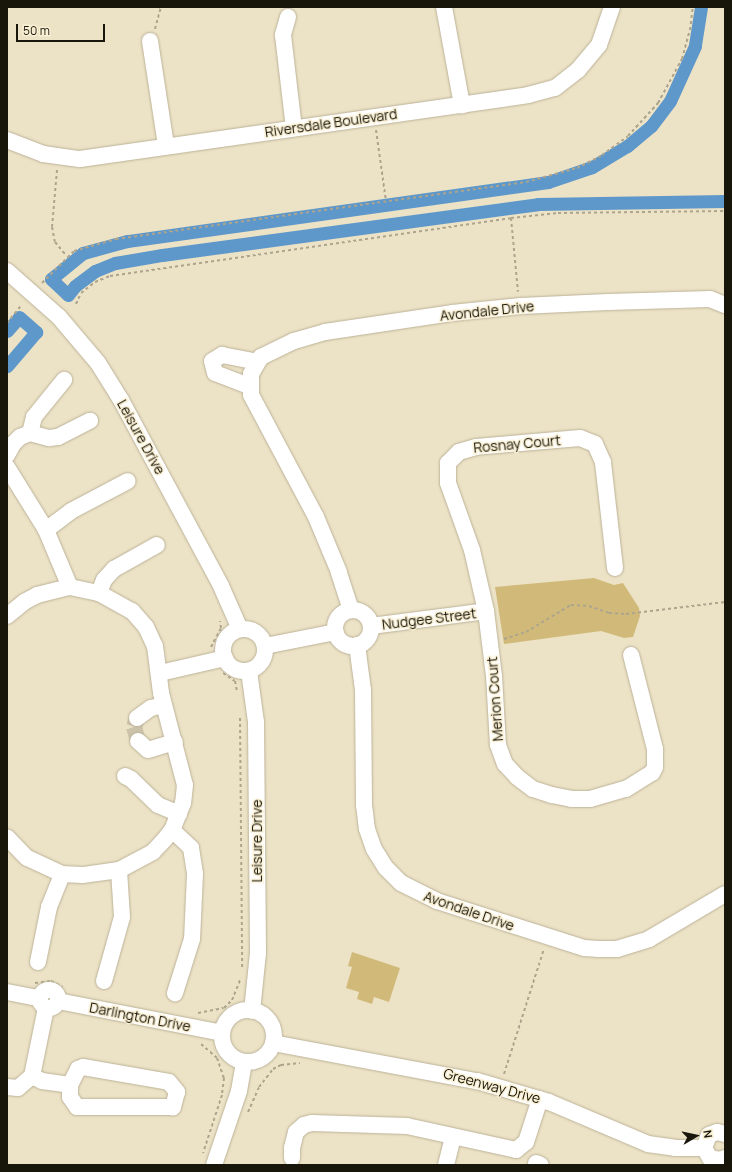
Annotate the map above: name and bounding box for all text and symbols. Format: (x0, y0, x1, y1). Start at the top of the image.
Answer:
scale bar (18, 16, 107, 42)
text: 50 m (23, 22, 50, 39)
street label: Riversdale Boulevard (264, 105, 398, 141)
street label: Avondale Drive (439, 298, 535, 324)
street label: Leisure Drive (114, 397, 168, 477)
street label: Rosnay Court (473, 432, 561, 456)
street label: Nudgee Street (381, 605, 477, 633)
street label: Merion Court (484, 656, 506, 742)
street label: Leisure Drive (249, 800, 265, 882)
street label: Avondale Drive (421, 888, 517, 934)
street label: Darlington Drive (88, 999, 192, 1035)
street label: Greenway Drive (442, 1065, 542, 1107)
north arrow (676, 1116, 716, 1156)
text: N (700, 1129, 716, 1139)

